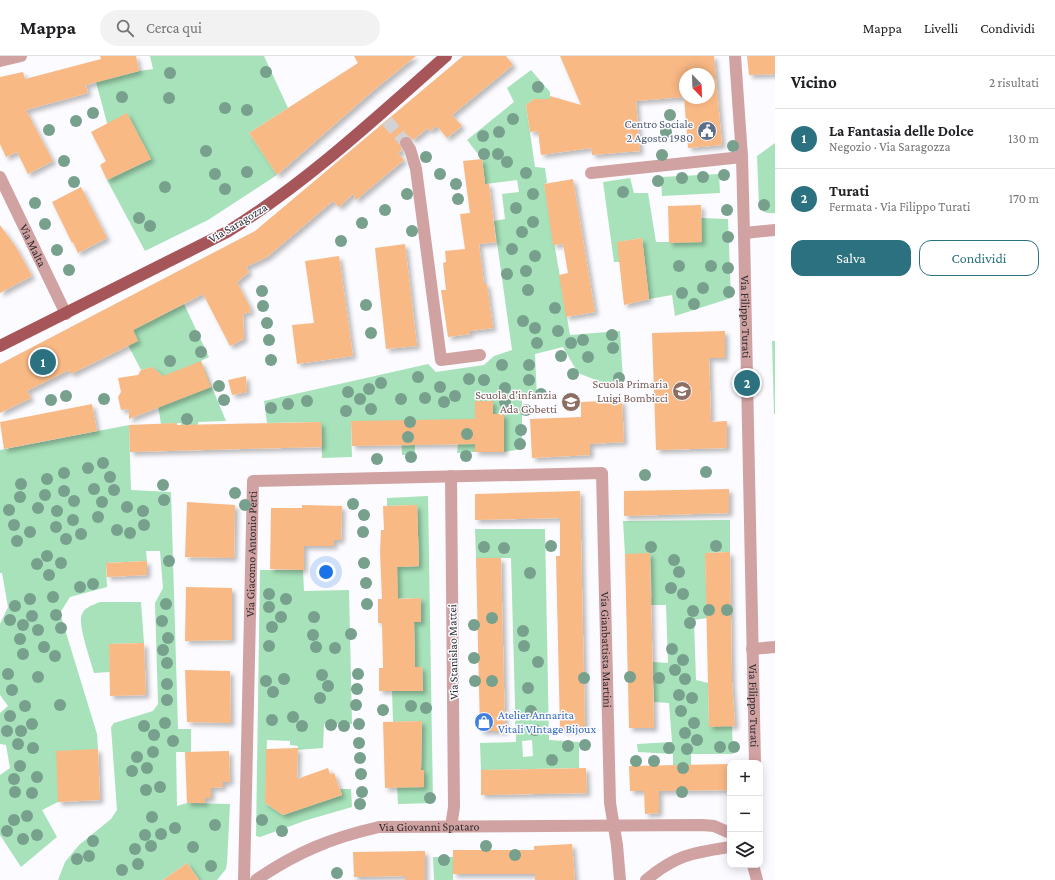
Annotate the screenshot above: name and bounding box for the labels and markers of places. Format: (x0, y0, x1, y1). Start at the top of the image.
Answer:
place label: Centro Sociale 2 Agosto 1980 (624, 117, 693, 145)
public building icon: Centro Sociale 2 Agosto 1980 (696, 120, 718, 142)
pin: 1 (30, 347, 56, 377)
pin: 2 (734, 368, 760, 398)
place label: Scuola Primaria Luigi Bombicci (593, 377, 668, 405)
school or university icon: Scuola Primaria Luigi Bombicci (671, 380, 693, 402)
place label: Scuola d'infanzia Ada Gobetti (475, 388, 557, 416)
school or university icon: Scuola d'infanzia Ada Gobetti (560, 391, 582, 413)
place label: Atelier Annarita Vitali VIntage Bijoux (498, 708, 596, 736)
shop icon: Atelier Annarita Vitali VIntage Bijoux (473, 711, 495, 733)

